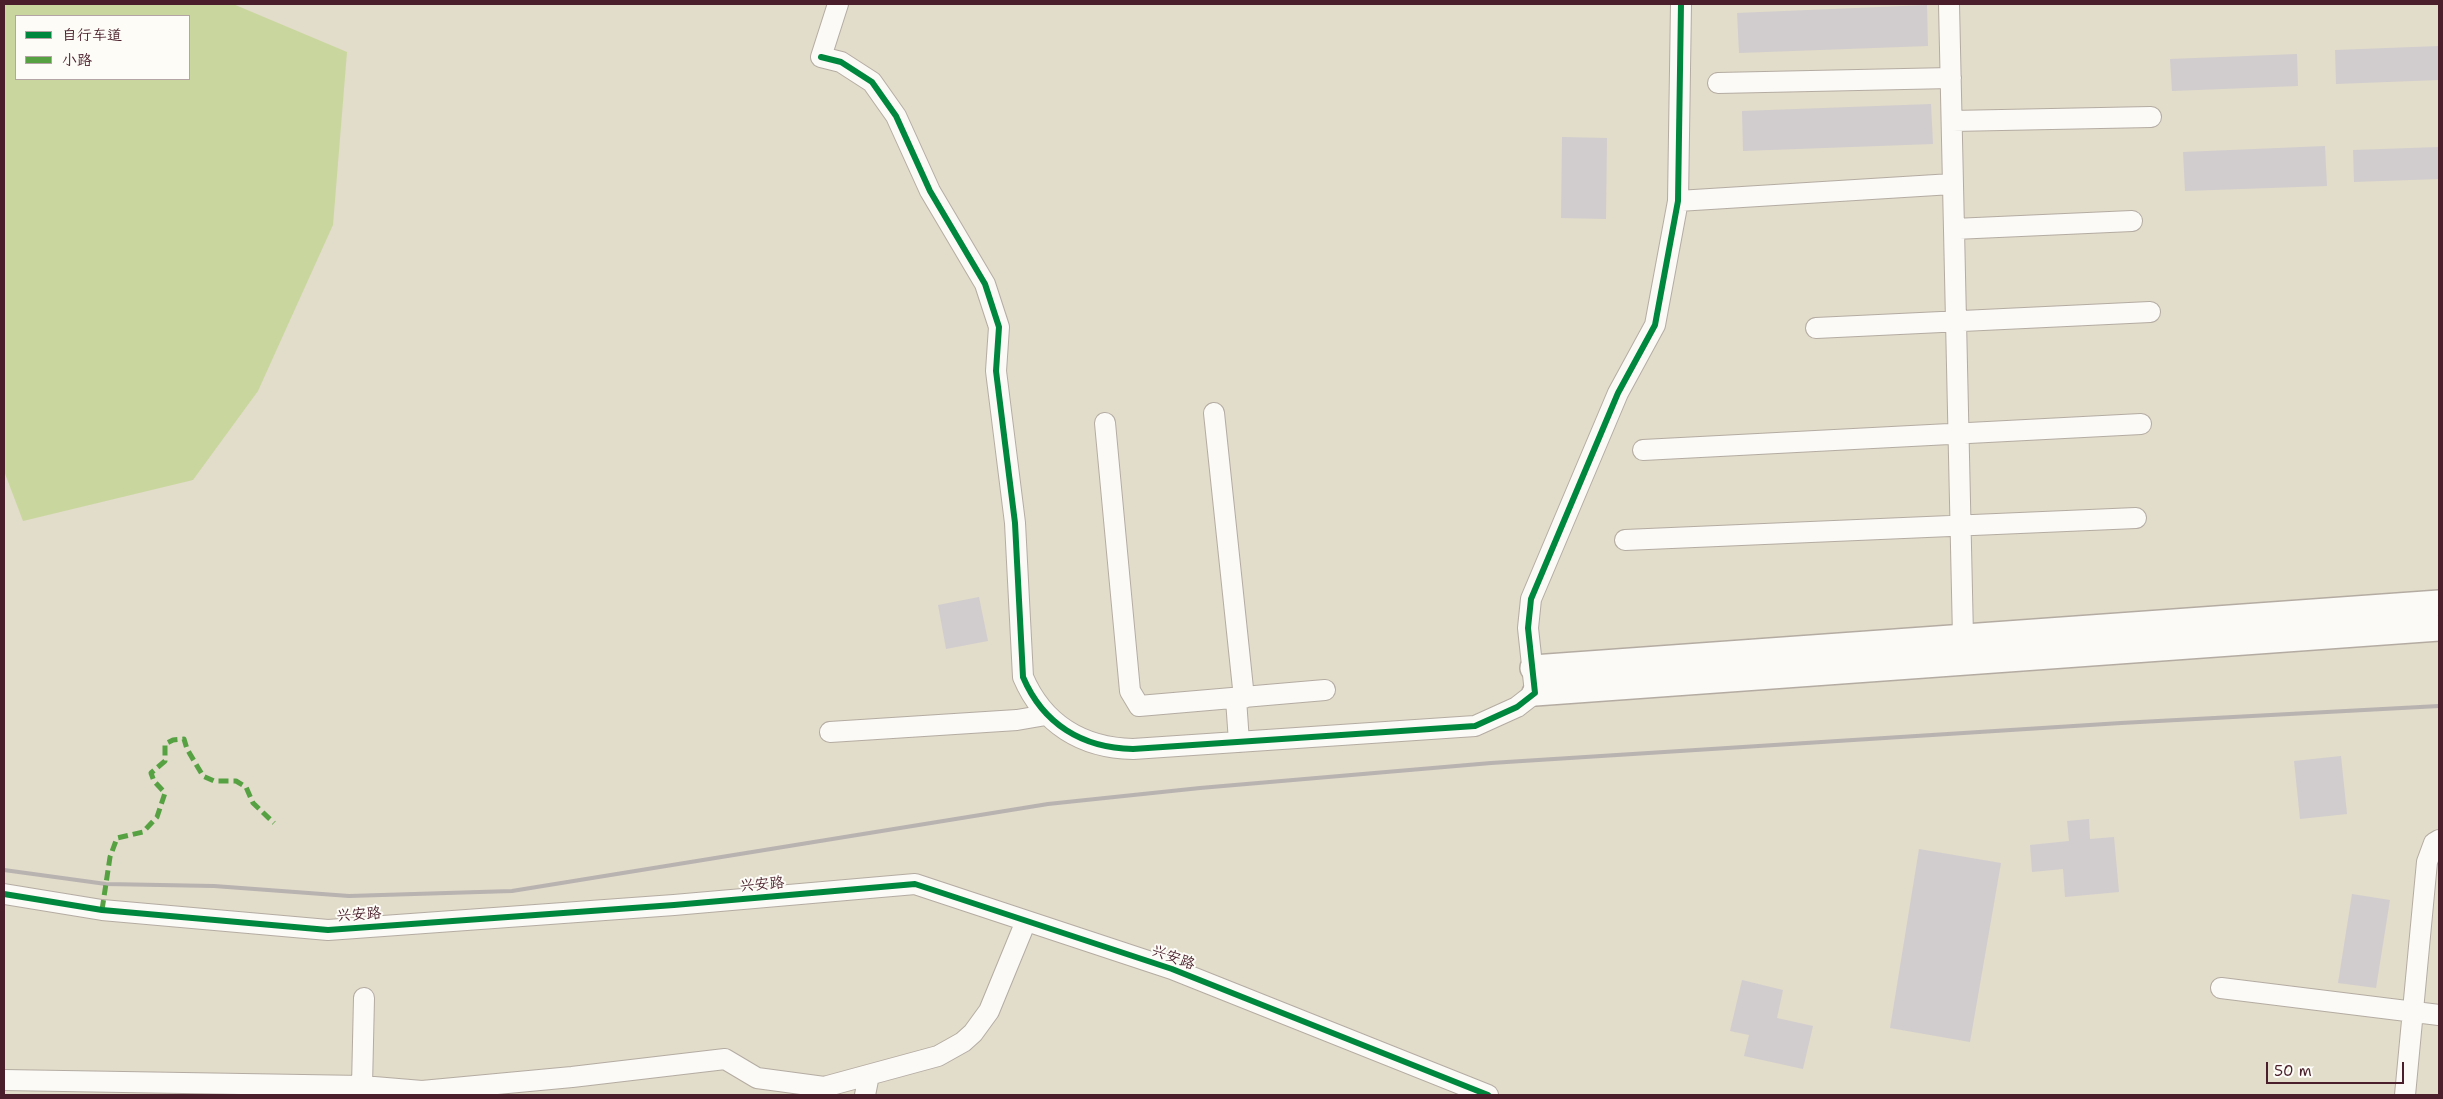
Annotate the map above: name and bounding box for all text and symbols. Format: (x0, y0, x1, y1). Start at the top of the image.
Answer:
legend (15, 15, 190, 80)
text: 自行车道 (62, 25, 122, 45)
text: 小路 (62, 50, 92, 70)
street label: 兴安路 (739, 874, 785, 896)
street label: 兴安路 (336, 904, 382, 926)
street label: 兴安路 (1149, 942, 1197, 974)
scale bar (2268, 1052, 2406, 1084)
text: 50 m (2274, 1061, 2312, 1081)

